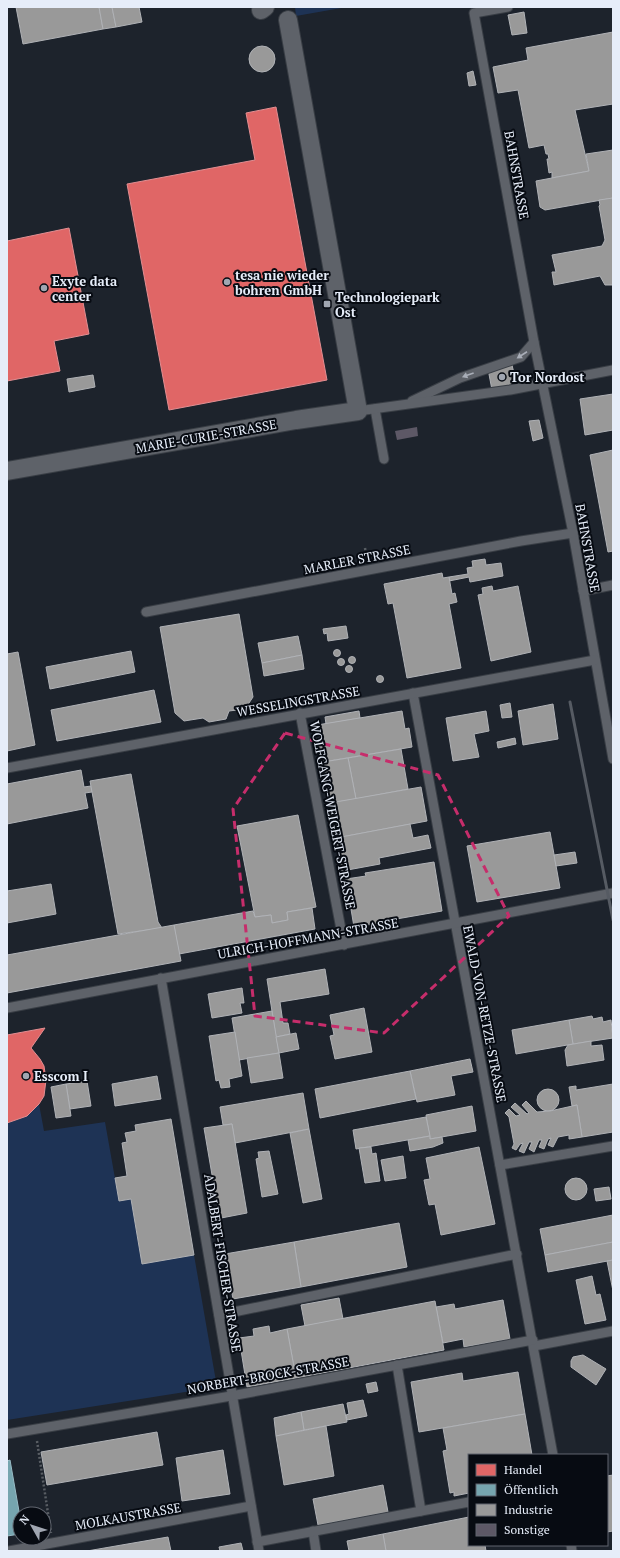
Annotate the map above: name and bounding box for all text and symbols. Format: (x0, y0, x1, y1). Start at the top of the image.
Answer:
street label: BAHNSTRASSE (500, 129, 534, 221)
place label: tesa nie wieder bohren GmbH (234, 266, 329, 299)
place label: Exyte data center (52, 272, 118, 305)
marker: tesa nie wieder bohren GmbH (222, 277, 232, 287)
marker: Exyte data center (39, 283, 49, 293)
place label: Technologiepark Ost (335, 288, 440, 321)
marker: Technologiepark Ost (322, 299, 332, 309)
one-way arrow (516, 352, 528, 359)
place label: Tor Nordost (510, 368, 585, 386)
one-way arrow (462, 372, 474, 378)
marker: Tor Nordost (497, 372, 507, 382)
street label: MARIE-CURIE-STRASSE (134, 415, 278, 457)
street label: BAHNSTRASSE (571, 502, 605, 594)
street label: MARLER STRASSE (302, 540, 412, 578)
street label: WESSELINGSTRASSE (235, 681, 361, 721)
street label: WOLFGANG-WEIGERT-STRASSE (306, 719, 360, 911)
street label: ULRICH-HOFFMANN-STRASSE (216, 913, 400, 963)
street label: EWALD-VON-RETZE-STRASSE (459, 924, 511, 1104)
place label: Esscom I (34, 1067, 88, 1085)
marker: Esscom I (21, 1071, 31, 1081)
street label: ADALBERT-FISCHER-STRASSE (200, 1172, 246, 1354)
street label: NORBERT-BROCK-STRASSE (186, 1352, 350, 1398)
legend (468, 1454, 608, 1546)
text: Handel (504, 1462, 543, 1477)
text: Öffentlich (504, 1482, 558, 1497)
street label: MOLKAUSTRASSE (74, 1498, 182, 1534)
text: Industrie (504, 1502, 553, 1517)
north arrow (12, 1506, 52, 1546)
text: N (16, 1512, 33, 1527)
text: Sonstige (504, 1522, 550, 1537)

